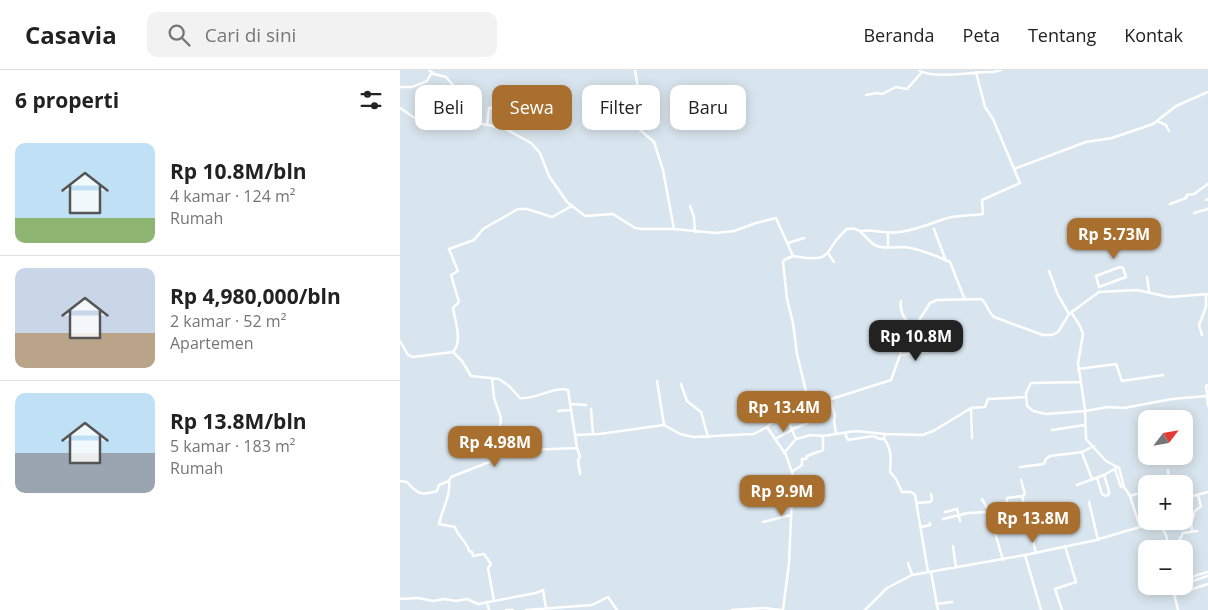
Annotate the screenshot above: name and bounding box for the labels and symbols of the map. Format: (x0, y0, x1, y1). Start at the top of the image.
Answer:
pin: Rp 5.73M (1062, 218, 1166, 260)
pin: Rp 10.8M (864, 320, 968, 362)
pin: Rp 13.4M (732, 390, 836, 433)
north arrow (1138, 410, 1192, 465)
pin: Rp 4.98M (443, 426, 547, 468)
pin: Rp 9.9M (736, 474, 828, 517)
pin: Rp 13.8M (981, 502, 1085, 544)

